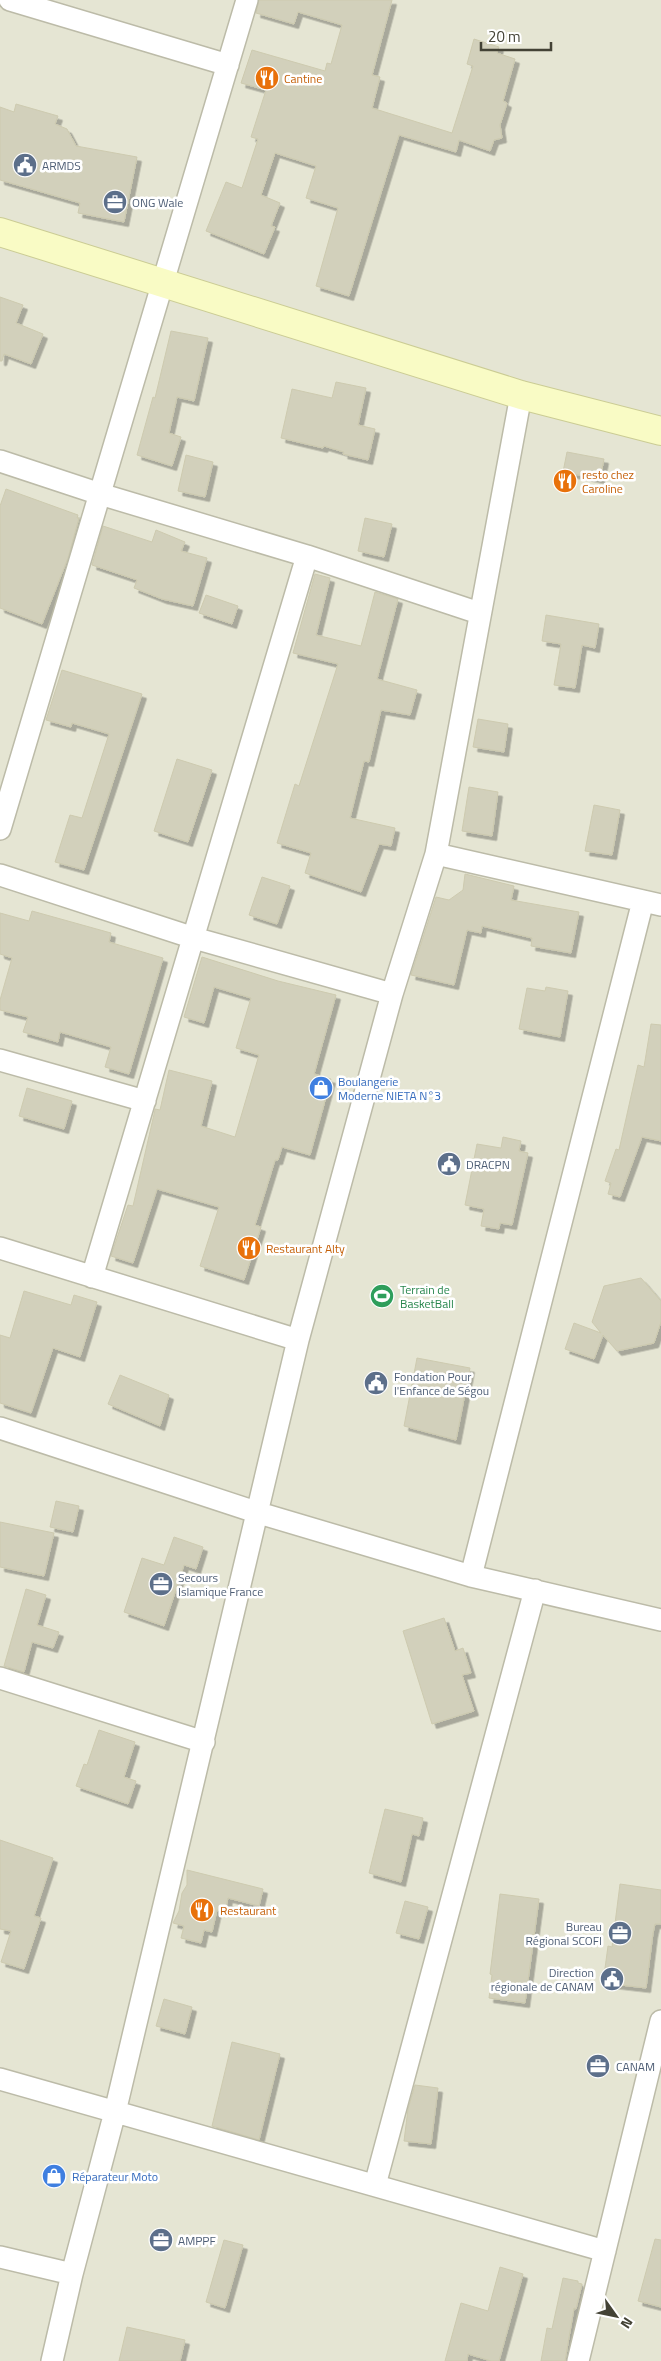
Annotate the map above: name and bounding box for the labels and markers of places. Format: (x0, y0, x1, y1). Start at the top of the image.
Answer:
restaurant icon: Cantine (254, 65, 280, 91)
place label: Cantine (284, 69, 322, 88)
public building icon: ARMDS (12, 152, 38, 178)
place label: ARMDS (42, 156, 81, 175)
office icon: ONG Wale (102, 189, 128, 215)
place label: ONG Wale (132, 193, 183, 212)
place label: resto chez Caroline (582, 465, 634, 498)
restaurant icon: resto chez Caroline (552, 468, 578, 494)
place label: Boulangerie Moderne NIETA N°3 (338, 1072, 441, 1105)
shop icon: Boulangerie Moderne NIETA N°3 (308, 1075, 334, 1101)
public building icon: DRACPN (436, 1151, 462, 1177)
place label: DRACPN (466, 1155, 510, 1174)
restaurant icon: Restaurant Alty (236, 1235, 262, 1261)
place label: Restaurant Alty (266, 1239, 345, 1258)
place label: Terrain de BasketBall (400, 1280, 454, 1313)
sports icon: Terrain de BasketBall (369, 1283, 395, 1309)
place label: Fondation Pour l'Enfance de Ségou (394, 1367, 489, 1400)
public building icon: Fondation Pour l'Enfance de Ségou (363, 1370, 389, 1396)
place label: Secours Islamique France (178, 1568, 263, 1601)
office icon: Secours Islamique France (148, 1571, 174, 1597)
restaurant icon: Restaurant (189, 1897, 215, 1923)
place label: Restaurant (220, 1901, 277, 1920)
place label: Bureau Régional SCOFI (526, 1917, 602, 1950)
office icon: Bureau Régional SCOFI (607, 1920, 633, 1946)
place label: Direction régionale de CANAM (491, 1963, 594, 1996)
public building icon: Direction régionale de CANAM (599, 1966, 625, 1992)
office icon: CANAM (585, 2053, 611, 2079)
place label: CANAM (616, 2057, 655, 2076)
shop icon: Réparateur Moto (41, 2163, 67, 2189)
place label: Réparateur Moto (72, 2167, 158, 2186)
office icon: AMPPF (148, 2227, 174, 2253)
place label: AMPPF (178, 2231, 216, 2250)

